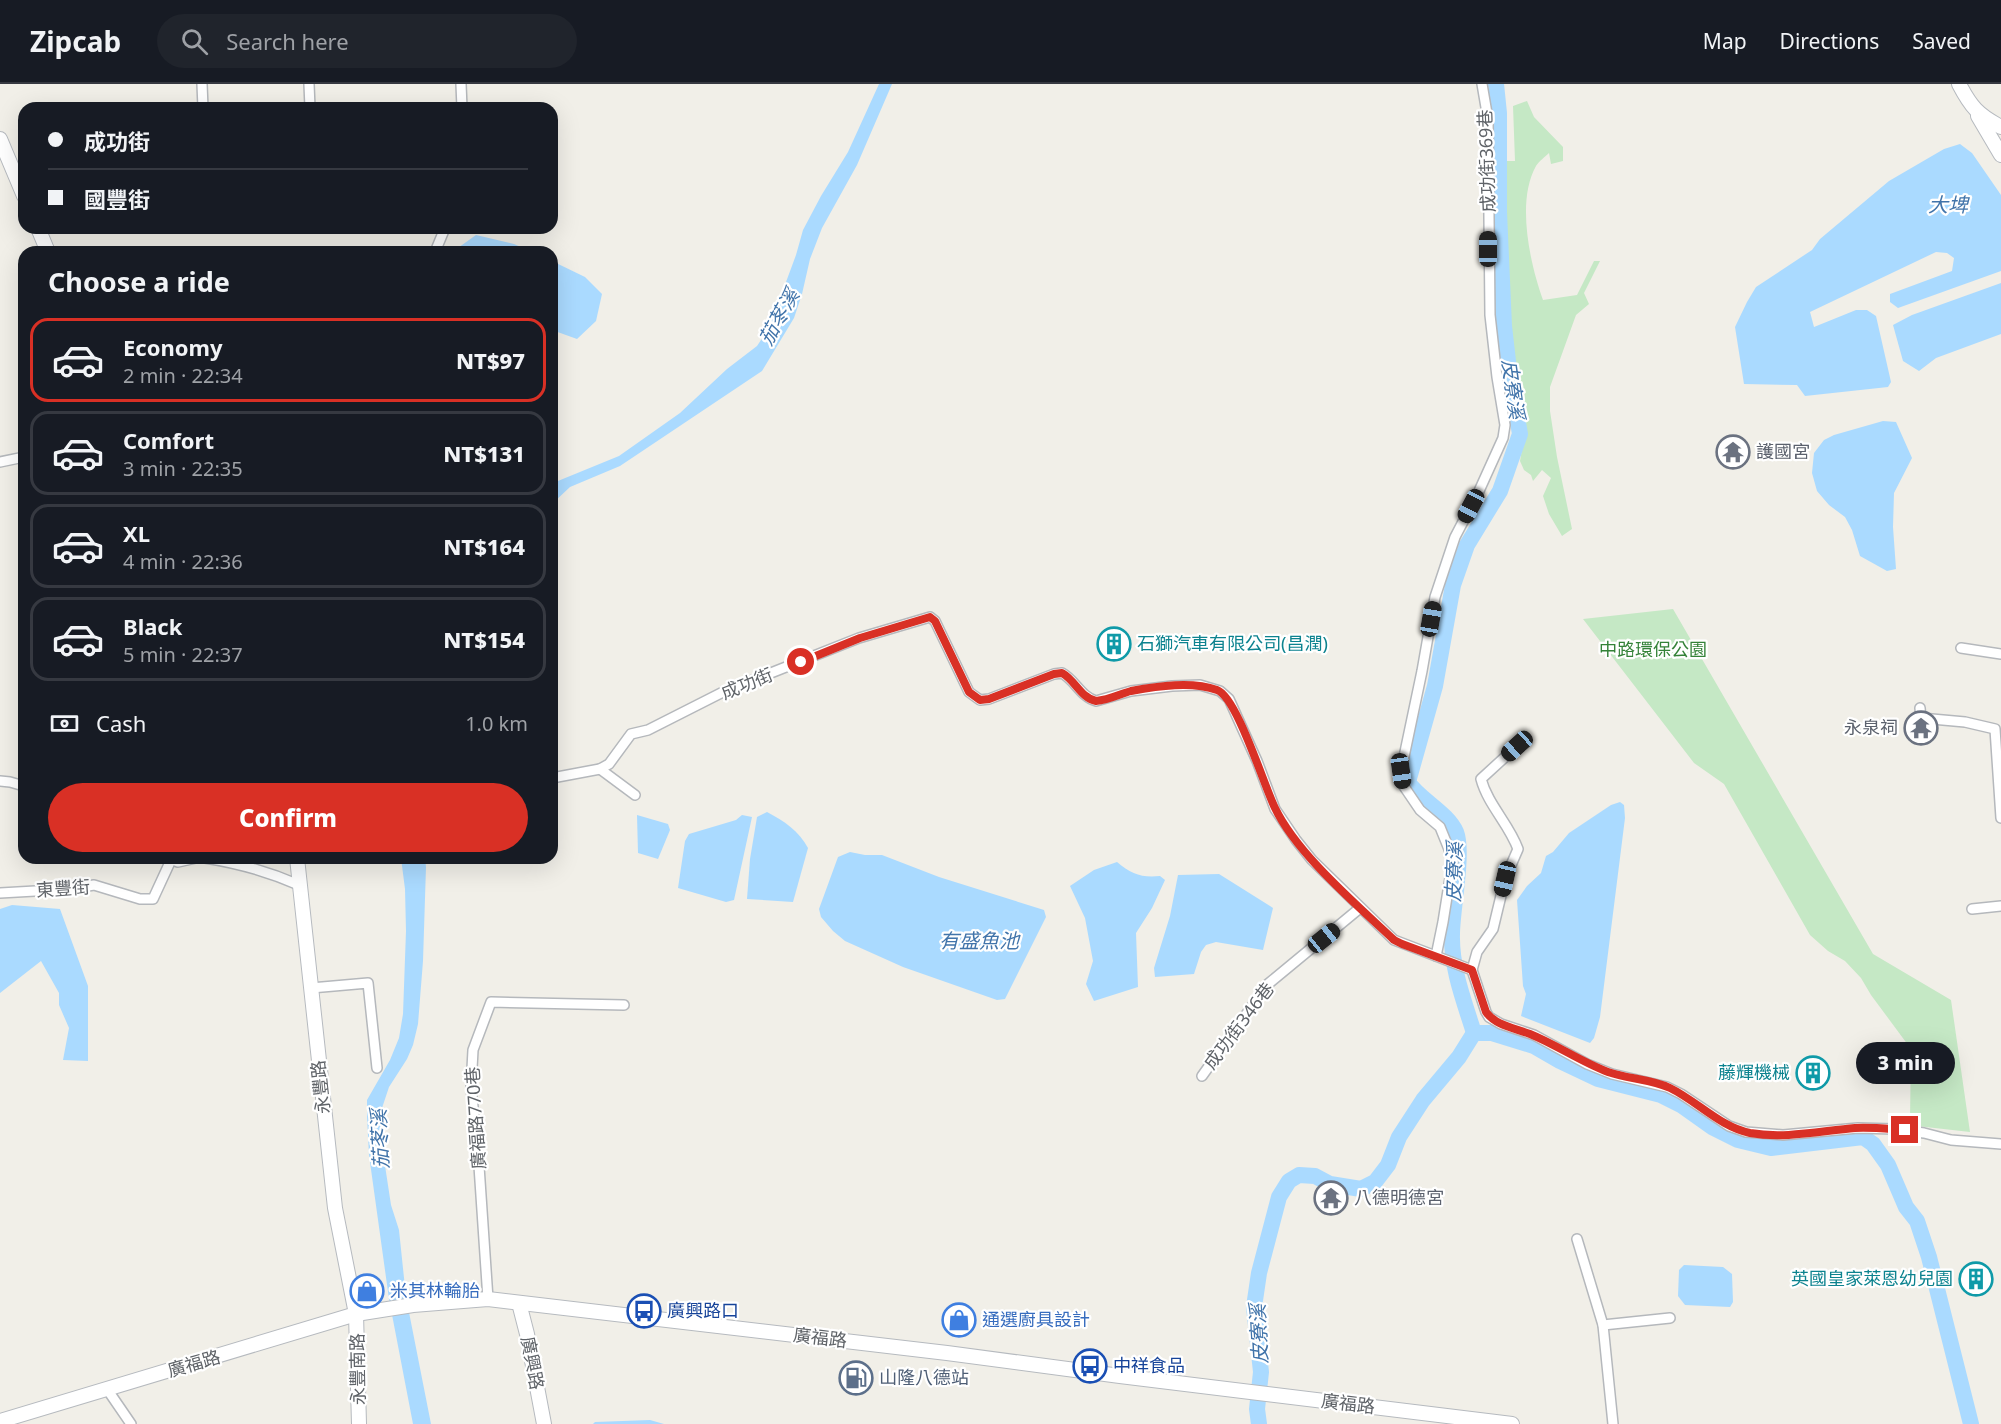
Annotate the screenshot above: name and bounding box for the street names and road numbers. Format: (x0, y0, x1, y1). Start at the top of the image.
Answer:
street label: 成功街369巷 (1472, 109, 1500, 213)
street label: 成功街 (717, 662, 776, 704)
street label: 東豐街 (35, 874, 91, 902)
street label: 成功街346巷 (1198, 977, 1279, 1074)
street label: 永豐路 (305, 1059, 335, 1115)
street label: 廣福路770巷 (459, 1066, 491, 1170)
street label: 廣福路 (792, 1322, 848, 1352)
street label: 永豐南路 (344, 1333, 370, 1405)
street label: 廣興路 (516, 1334, 550, 1392)
street label: 廣福路 (164, 1344, 223, 1382)
street label: 廣福路 (1320, 1388, 1376, 1418)

